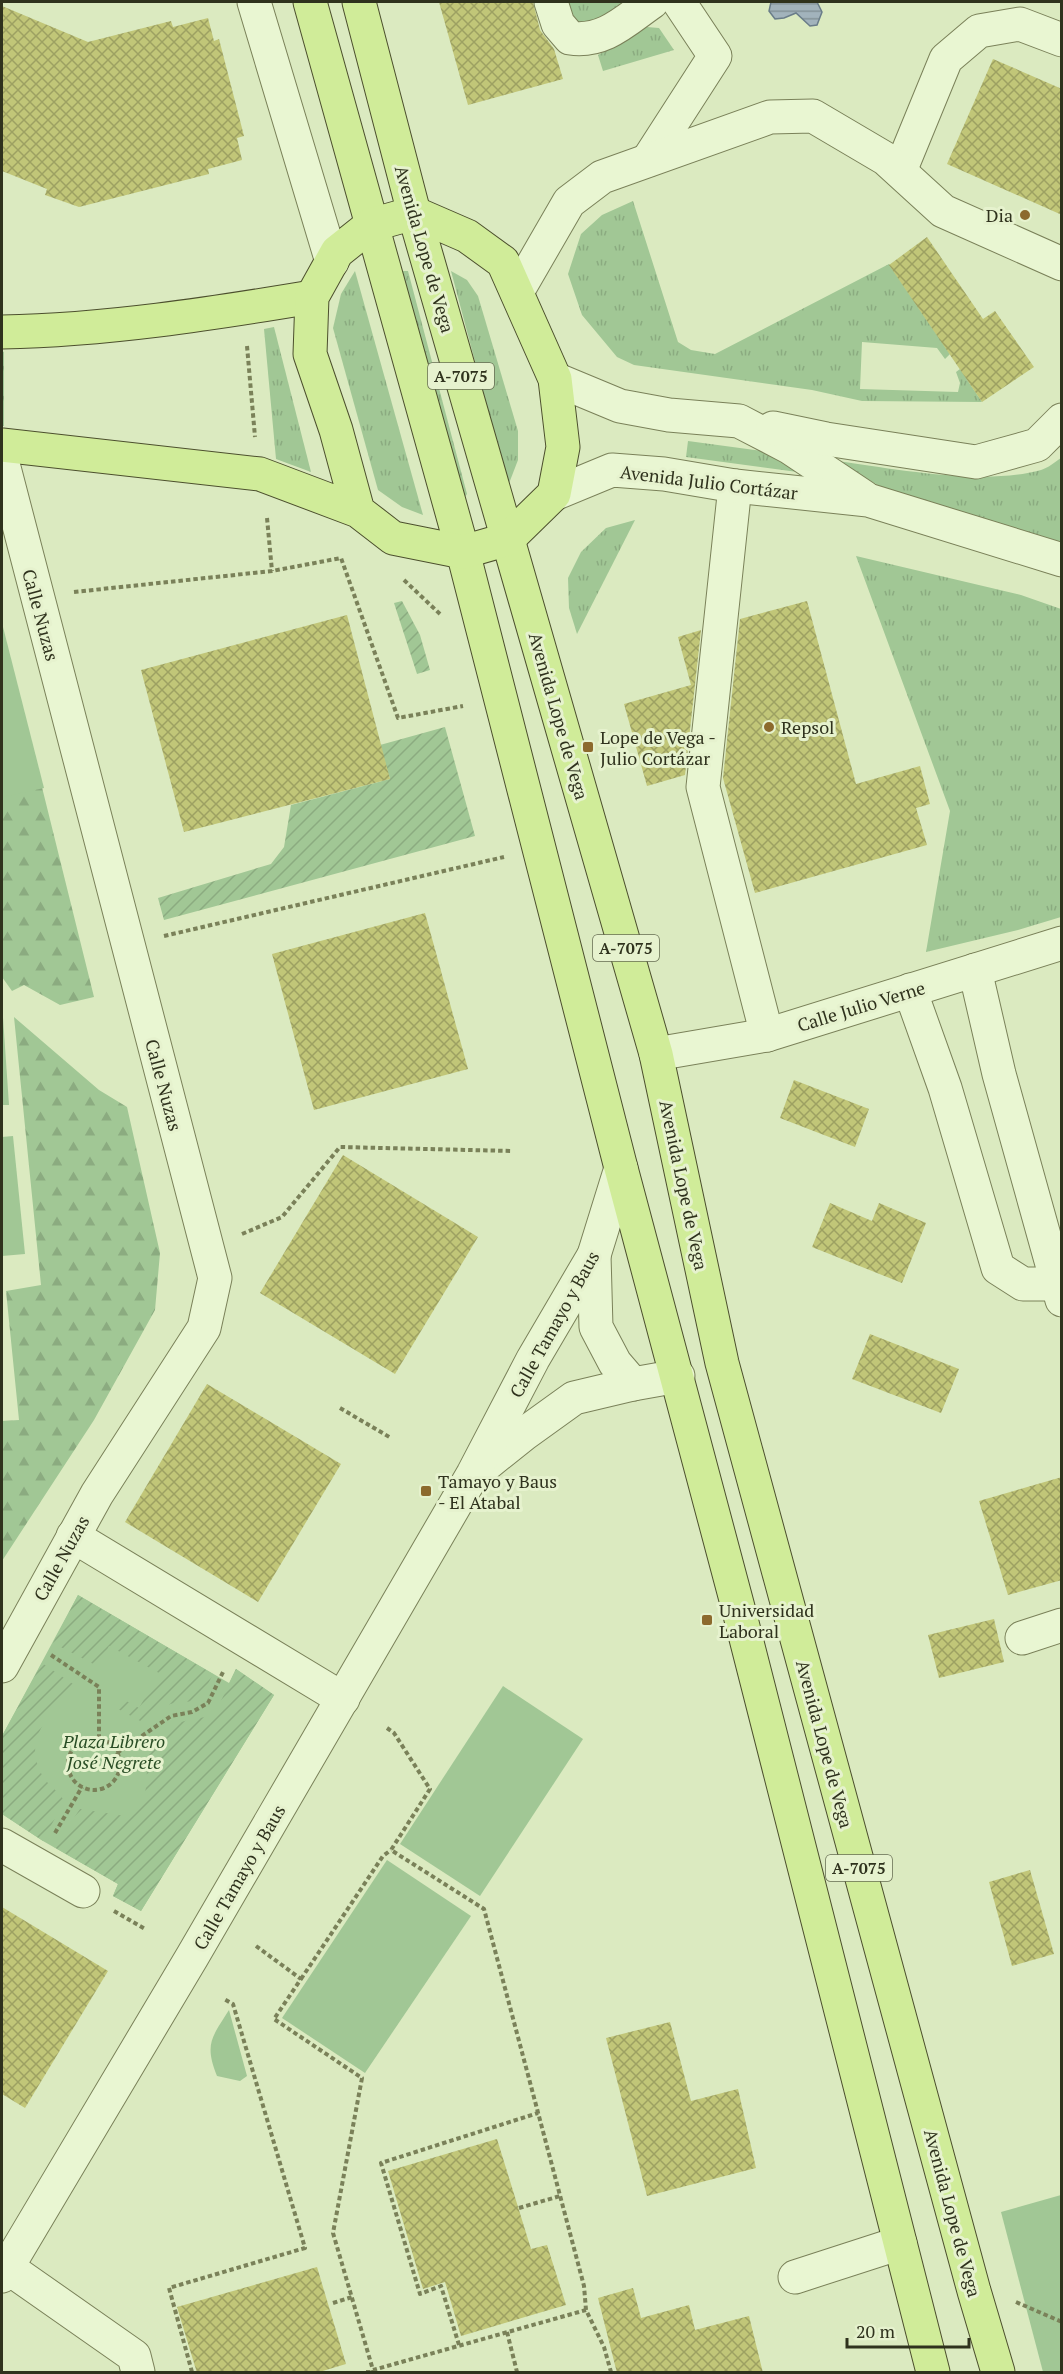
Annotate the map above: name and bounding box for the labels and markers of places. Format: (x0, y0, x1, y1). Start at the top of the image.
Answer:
place label: Dia (986, 203, 1013, 227)
marker: Dia (1018, 208, 1032, 222)
place label: Repsol (781, 715, 835, 739)
marker: Repsol (762, 720, 776, 734)
place label: Lope de Vega - Julio Cortázar (600, 725, 716, 770)
marker: Lope de Vega - Julio Cortázar (581, 740, 595, 754)
place label: Tamayo y Baus - El Atabal (438, 1469, 557, 1514)
marker: Tamayo y Baus - El Atabal (419, 1484, 433, 1498)
place label: Universidad Laboral (719, 1598, 814, 1643)
marker: Universidad Laboral (700, 1613, 714, 1627)

